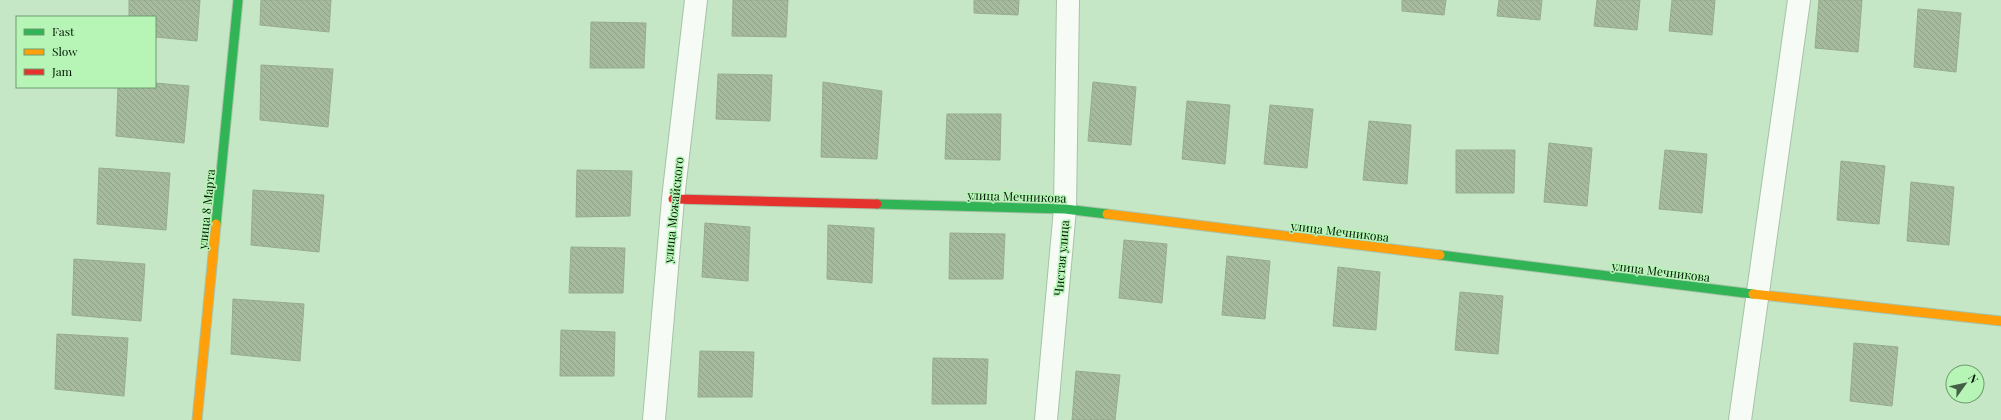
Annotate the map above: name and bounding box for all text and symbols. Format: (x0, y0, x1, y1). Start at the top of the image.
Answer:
legend (16, 16, 156, 88)
text: Fast (52, 23, 75, 39)
text: Slow (52, 43, 78, 59)
text: Jam (51, 63, 73, 79)
street label: улица Можайского (659, 156, 687, 265)
street label: улица 8 Марта (194, 168, 218, 251)
street label: улица Мечникова (966, 186, 1067, 206)
street label: улица Мечникова (1289, 217, 1390, 245)
street label: Чистая улица (1050, 219, 1072, 296)
street label: улица Мечникова (1610, 257, 1711, 285)
north arrow (1945, 364, 1985, 404)
text: N (1965, 371, 1982, 386)

